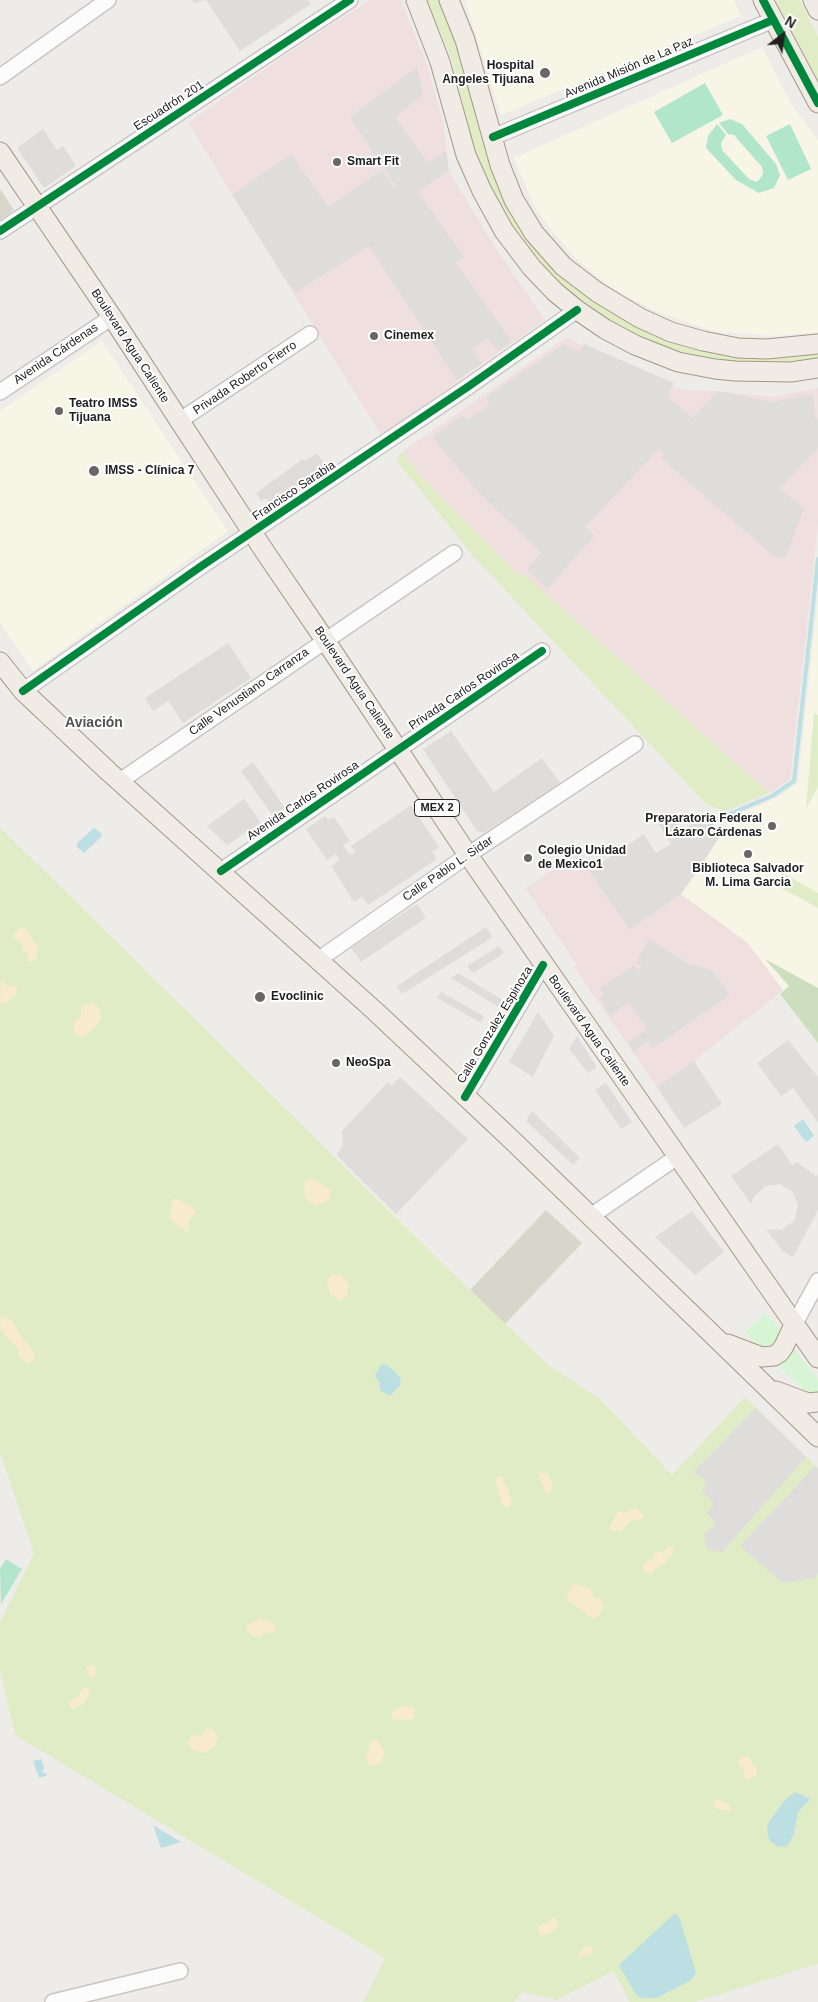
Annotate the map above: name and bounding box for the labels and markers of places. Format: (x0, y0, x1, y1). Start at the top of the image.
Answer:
place label: Hospital Angeles Tijuana (442, 59, 534, 87)
marker: Hospital Angeles Tijuana (538, 66, 552, 80)
place label: Smart Fit (347, 155, 399, 169)
marker: Smart Fit (331, 156, 343, 168)
place label: Cinemex (384, 329, 434, 343)
marker: Cinemex (368, 330, 380, 342)
place label: Teatro IMSS Tijuana (69, 397, 137, 425)
marker: Teatro IMSS Tijuana (53, 405, 65, 417)
marker: IMSS - Clínica 7 (87, 464, 101, 478)
place label: IMSS - Clínica 7 (105, 464, 194, 478)
place label: Preparatoria Federal Lázaro Cárdenas (645, 812, 762, 840)
marker: Preparatoria Federal Lázaro Cárdenas (766, 820, 778, 832)
place label: Colegio Unidad de Mexico1 (538, 844, 626, 872)
marker: Biblioteca Salvador M. Lima Garcia (742, 848, 754, 860)
marker: Colegio Unidad de Mexico1 (522, 852, 534, 864)
place label: Biblioteca Salvador M. Lima Garcia (692, 862, 804, 890)
marker: Evoclinic (253, 990, 267, 1004)
place label: Evoclinic (271, 990, 324, 1004)
place label: NeoSpa (346, 1056, 391, 1070)
marker: NeoSpa (330, 1057, 342, 1069)

